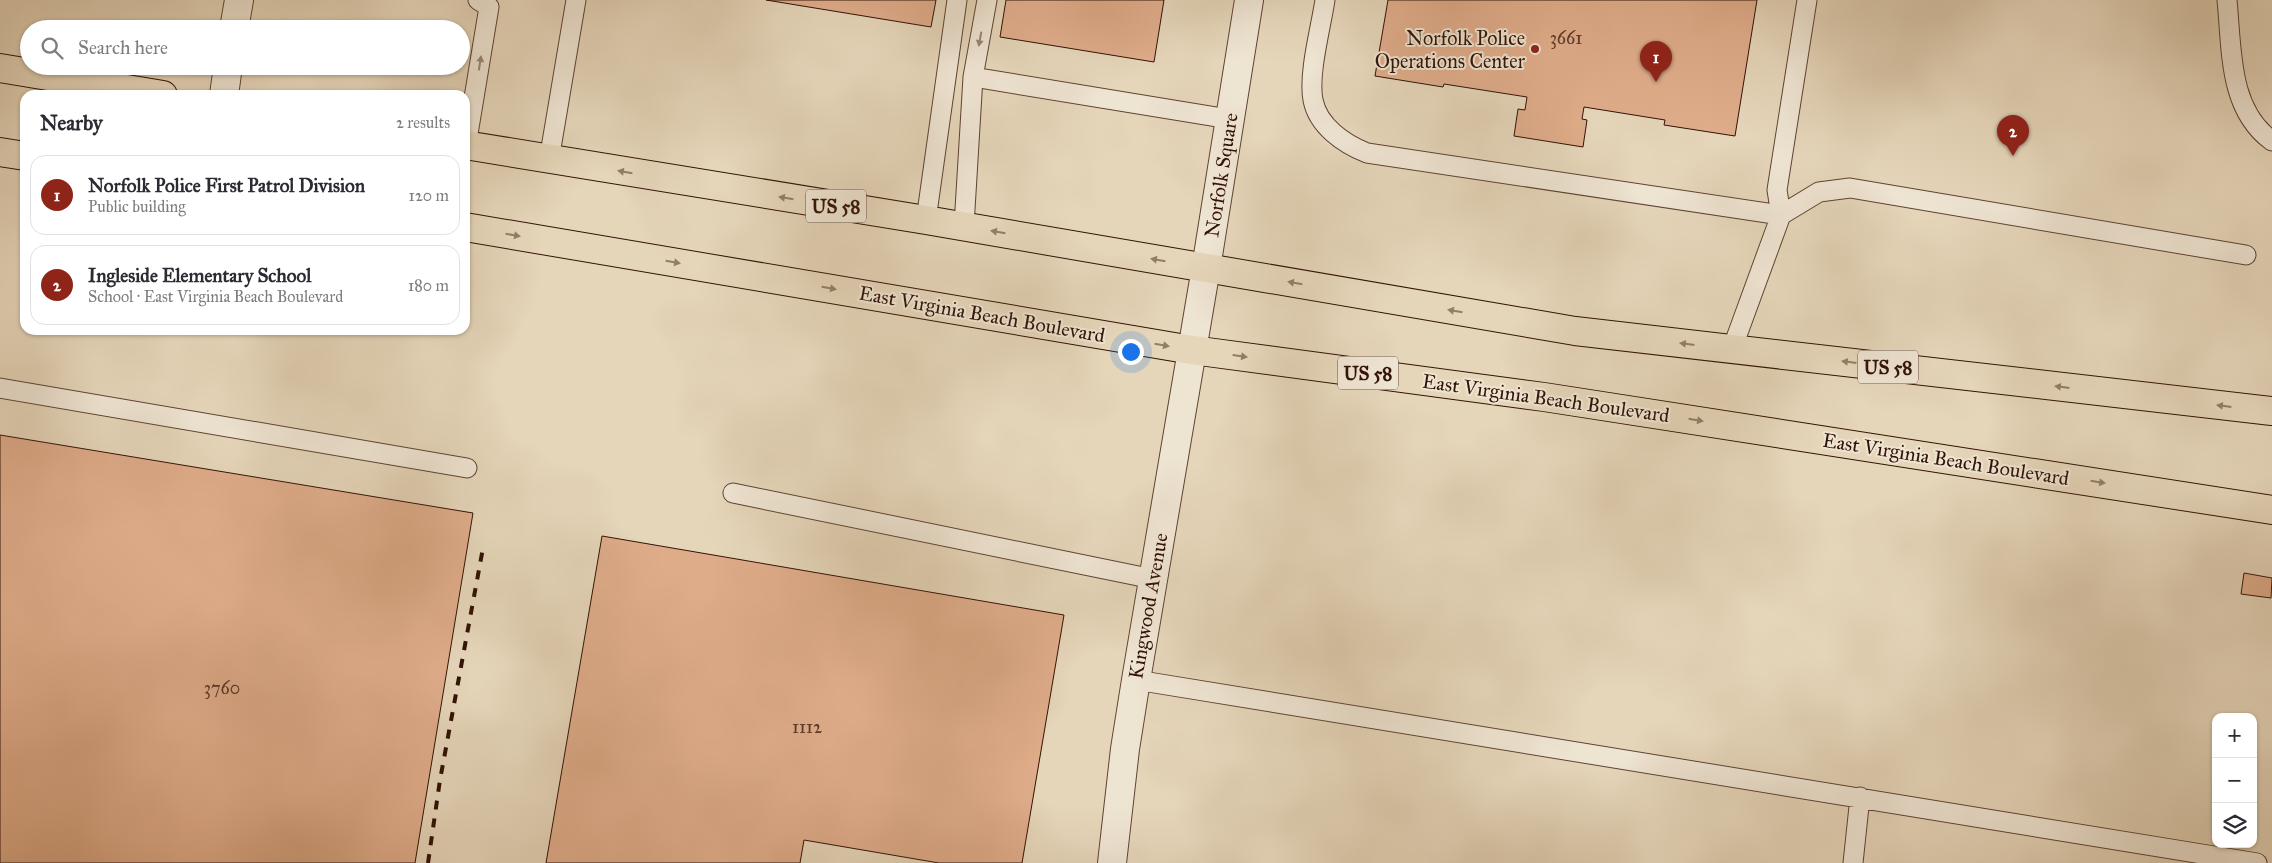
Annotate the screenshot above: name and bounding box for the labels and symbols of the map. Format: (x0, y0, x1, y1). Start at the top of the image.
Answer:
place label: Norfolk Police Operations Center (1375, 26, 1525, 73)
house number: 3661 (1550, 27, 1582, 49)
one-way arrow (976, 31, 984, 46)
pin: 1 (1640, 41, 1672, 82)
marker: Norfolk Police Operations Center (1529, 43, 1541, 55)
one-way arrow (476, 55, 484, 71)
street label: Norfolk Square (1199, 111, 1244, 239)
pin: 2 (1997, 115, 2029, 156)
one-way arrow (617, 168, 633, 176)
road number: US 58 (806, 190, 866, 222)
one-way arrow (778, 194, 794, 202)
one-way arrow (990, 228, 1006, 236)
one-way arrow (505, 232, 521, 240)
one-way arrow (1150, 255, 1166, 263)
one-way arrow (666, 259, 682, 267)
one-way arrow (1287, 279, 1303, 287)
street label: East Virginia Beach Boulevard (857, 281, 1107, 348)
one-way arrow (821, 285, 837, 293)
one-way arrow (1447, 306, 1463, 314)
your location (1118, 339, 1144, 365)
one-way arrow (1679, 340, 1695, 348)
one-way arrow (1154, 341, 1170, 349)
road number: US 58 (1858, 351, 1918, 384)
one-way arrow (1233, 353, 1249, 361)
road number: US 58 (1338, 356, 1398, 389)
one-way arrow (1840, 358, 1856, 366)
street label: East Virginia Beach Boulevard (1421, 369, 1671, 428)
one-way arrow (2054, 383, 2070, 391)
one-way arrow (2215, 402, 2231, 410)
one-way arrow (1688, 416, 1704, 424)
street label: East Virginia Beach Boulevard (1821, 428, 2071, 491)
one-way arrow (2091, 479, 2107, 487)
street label: Kingwood Avenue (1123, 531, 1174, 681)
house number: 3760 (204, 677, 240, 699)
house number: 1112 (792, 716, 822, 738)

